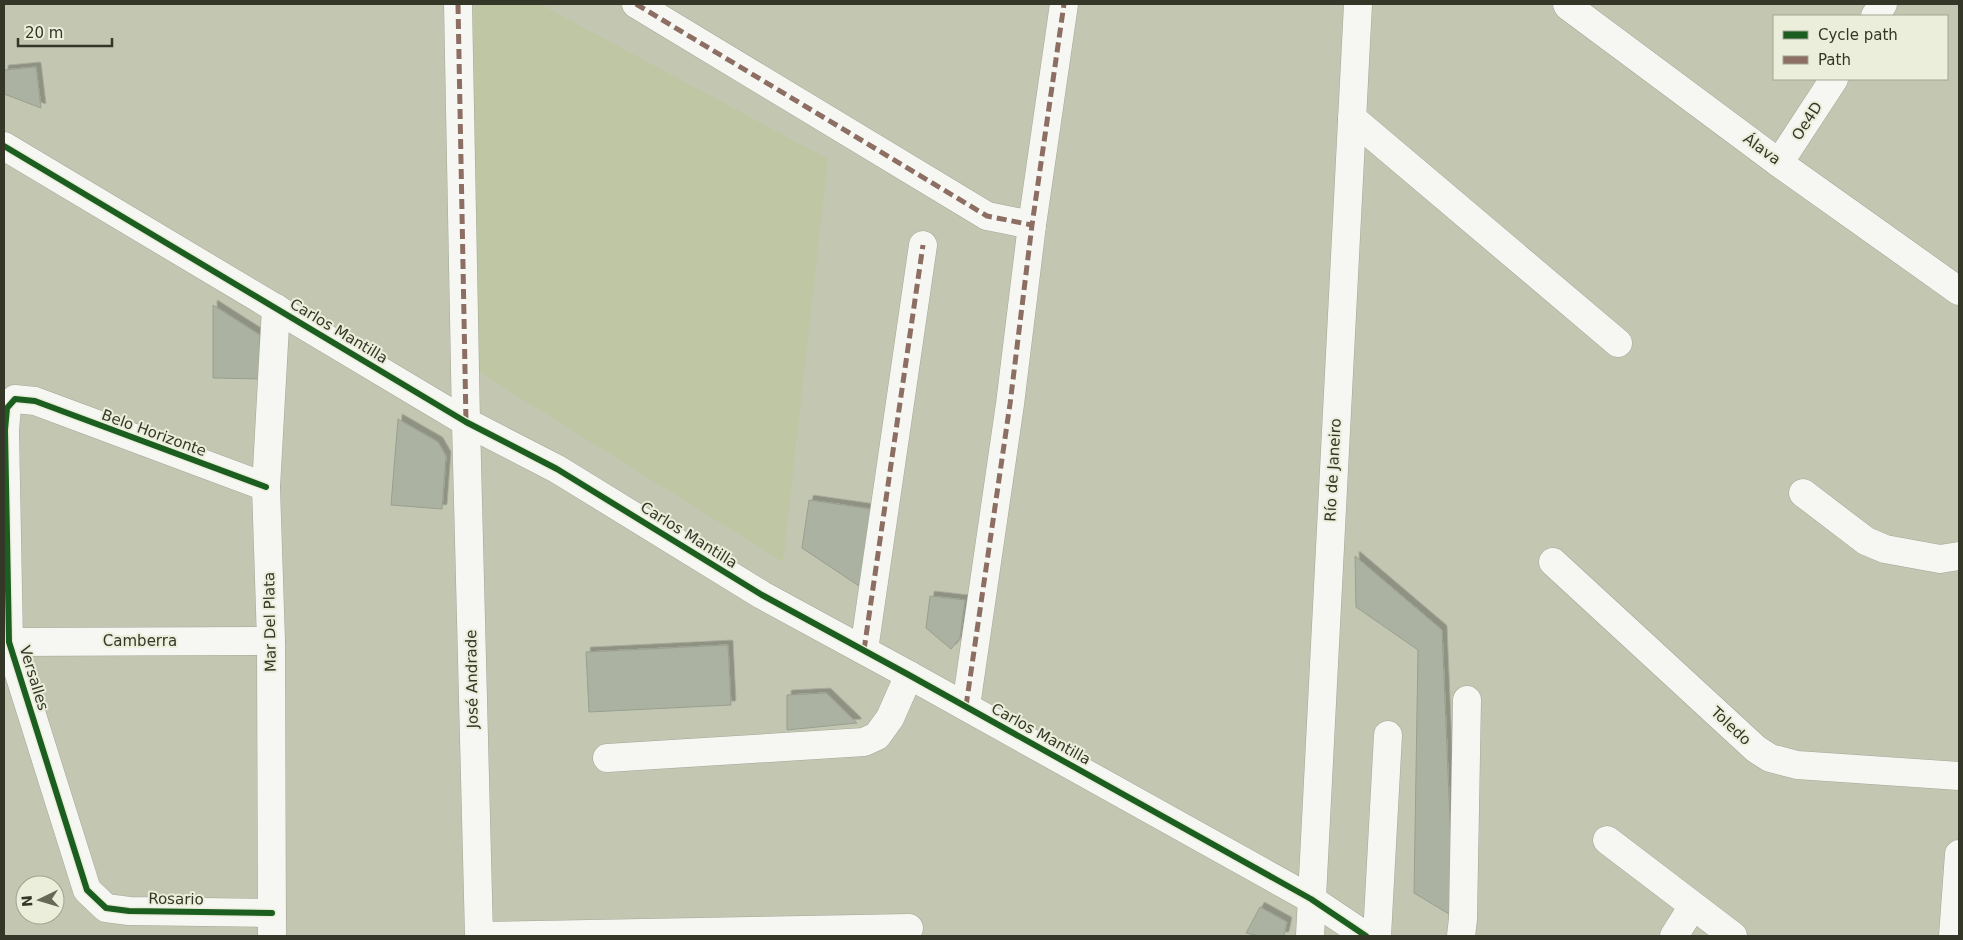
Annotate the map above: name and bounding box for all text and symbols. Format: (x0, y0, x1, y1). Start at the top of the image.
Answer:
scale bar (18, 15, 111, 47)
legend (1773, 15, 1948, 80)
text: 20 m (25, 24, 63, 42)
text: Cycle path (1818, 26, 1898, 44)
text: Path (1818, 51, 1851, 69)
street label: Oe4D (1788, 98, 1826, 144)
street label: Álava (1740, 129, 1785, 169)
street label: Carlos Mantilla (287, 295, 391, 367)
street label: Belo Horizonte (99, 406, 209, 460)
street label: Río de Janeiro (1321, 418, 1345, 522)
street label: Carlos Mantilla (637, 498, 741, 572)
street label: Mar Del Plata (260, 572, 280, 672)
street label: José Andrade (462, 629, 482, 730)
street label: Camberra (103, 632, 177, 650)
street label: Versalles (16, 643, 52, 713)
street label: Carlos Mantilla (988, 699, 1094, 769)
street label: Toledo (1707, 702, 1755, 749)
north arrow (15, 875, 65, 925)
street label: Rosario (148, 890, 204, 908)
text: N (19, 895, 36, 908)

